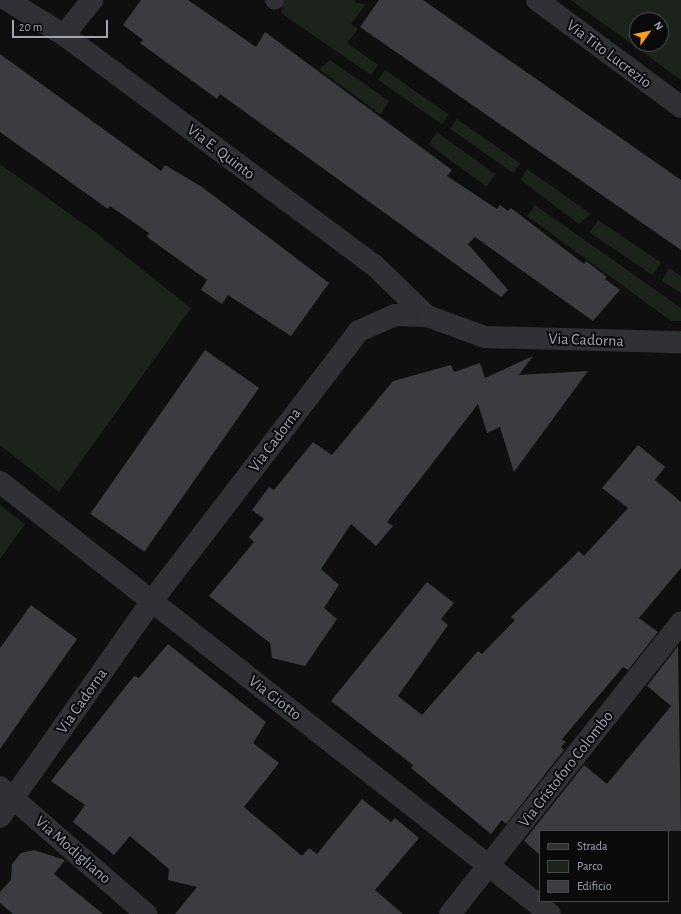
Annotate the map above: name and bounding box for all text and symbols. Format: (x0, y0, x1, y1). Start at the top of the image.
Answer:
scale bar (14, 12, 110, 38)
north arrow (629, 12, 669, 52)
street label: Via Tito Lucrezio (563, 16, 655, 92)
text: N (652, 20, 665, 32)
text: 20 m (19, 21, 42, 33)
street label: Via E. Quinto (183, 120, 259, 184)
street label: Via Cadorna (548, 329, 624, 351)
street label: Via Cadorna (245, 404, 305, 476)
street label: Via Cadorna (53, 665, 111, 737)
street label: Via Giotto (245, 671, 305, 725)
street label: Via Cristoforo Colombo (515, 707, 617, 831)
street label: Via Modigliano (31, 812, 115, 888)
legend (539, 830, 669, 902)
text: Strada (577, 840, 608, 852)
text: Parco (577, 860, 603, 872)
text: Edificio (577, 880, 612, 892)

